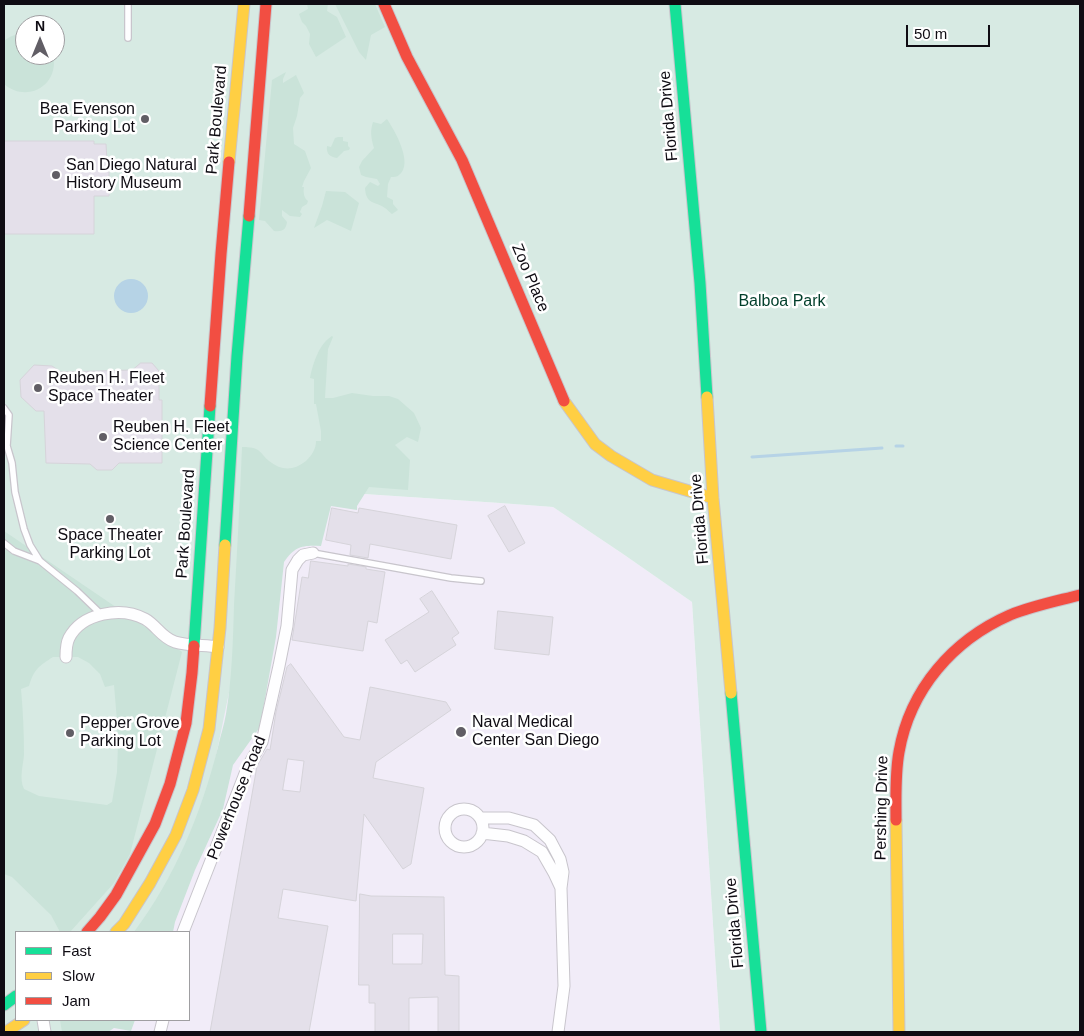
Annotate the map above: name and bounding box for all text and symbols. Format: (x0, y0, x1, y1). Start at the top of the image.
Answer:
north arrow (15, 15, 65, 65)
scale bar (909, 15, 993, 47)
text: N (35, 18, 45, 34)
text: 50 m (914, 25, 947, 42)
street label: Park Boulevard (203, 65, 231, 175)
street label: Florida Drive (655, 70, 683, 162)
place label: Bea Evenson Parking Lot (40, 100, 135, 138)
marker: Bea Evenson Parking Lot (139, 113, 151, 125)
place label: San Diego Natural History Museum (66, 156, 197, 194)
marker: San Diego Natural History Museum (50, 169, 62, 181)
street label: Zoo Place (507, 241, 553, 315)
park label: Balboa Park (738, 292, 826, 312)
place label: Reuben H. Fleet Space Theater (48, 369, 165, 407)
marker: Reuben H. Fleet Space Theater (32, 382, 44, 394)
place label: Reuben H. Fleet Science Center (113, 418, 230, 456)
marker: Reuben H. Fleet Science Center (97, 431, 109, 443)
street label: Park Boulevard (173, 469, 199, 579)
street label: Florida Drive (686, 473, 714, 565)
marker: Space Theater Parking Lot (104, 513, 116, 525)
place label: Space Theater Parking Lot (58, 526, 162, 564)
place label: Naval Medical Center San Diego (472, 713, 599, 751)
place label: Pepper Grove Parking Lot (80, 714, 180, 752)
marker: Naval Medical Center San Diego (454, 725, 468, 739)
marker: Pepper Grove Parking Lot (64, 727, 76, 739)
street label: Powerhouse Road (203, 733, 271, 863)
street label: Pershing Drive (871, 755, 893, 861)
street label: Florida Drive (721, 877, 749, 969)
legend (15, 931, 190, 1021)
text: Fast (62, 942, 91, 959)
text: Slow (62, 967, 95, 984)
text: Jam (62, 992, 90, 1009)

